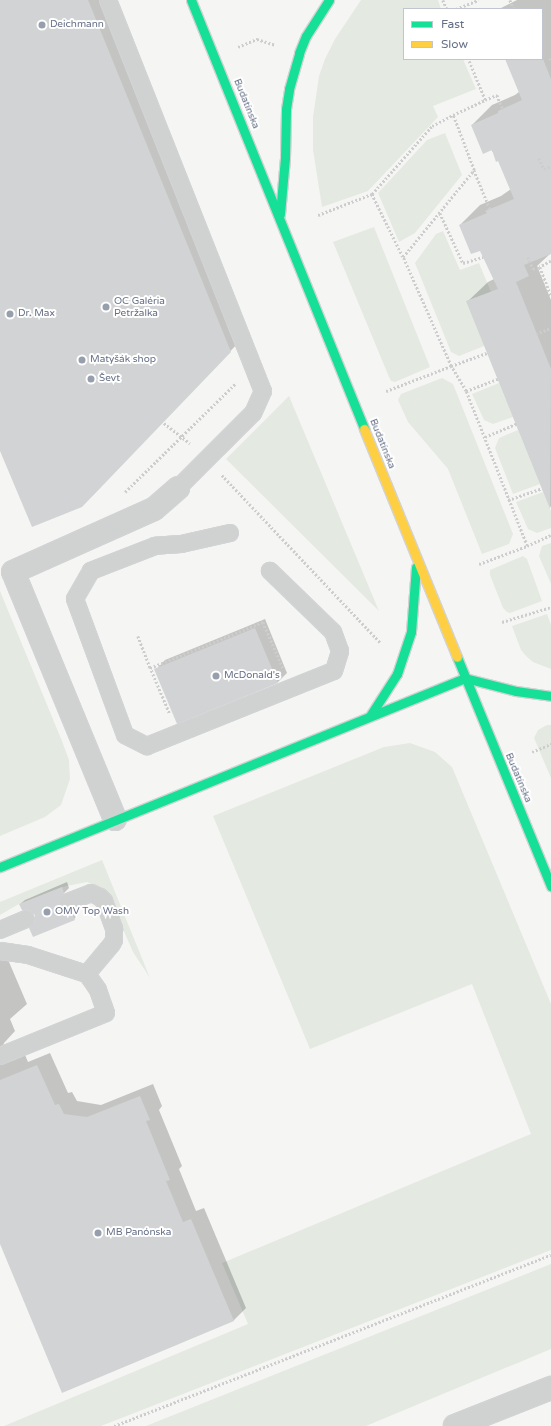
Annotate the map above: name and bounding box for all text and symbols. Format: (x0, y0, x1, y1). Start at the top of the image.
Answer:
legend (403, 8, 543, 60)
text: Fast (441, 17, 464, 31)
place label: Deichmann (50, 19, 104, 31)
marker: Deichmann (37, 20, 47, 30)
text: Slow (441, 37, 468, 51)
street label: Budatínska (231, 77, 261, 131)
place label: OC Galéria Petržalka (114, 295, 165, 318)
marker: OC Galéria Petržalka (101, 302, 111, 312)
place label: Dr. Max (18, 308, 55, 320)
marker: Dr. Max (5, 309, 15, 319)
place label: Matyšák shop (90, 354, 156, 366)
marker: Matyšák shop (77, 355, 87, 365)
place label: Ševt (99, 373, 120, 385)
marker: Ševt (86, 374, 96, 384)
street label: Budatínska (367, 417, 397, 471)
place label: McDonald's (224, 670, 280, 682)
marker: McDonald's (211, 671, 221, 681)
street label: Budatínska (502, 751, 534, 805)
place label: OMV Top Wash (55, 906, 129, 918)
marker: OMV Top Wash (42, 907, 52, 917)
place label: MB Panónska (106, 1227, 171, 1239)
marker: MB Panónska (93, 1228, 103, 1238)

